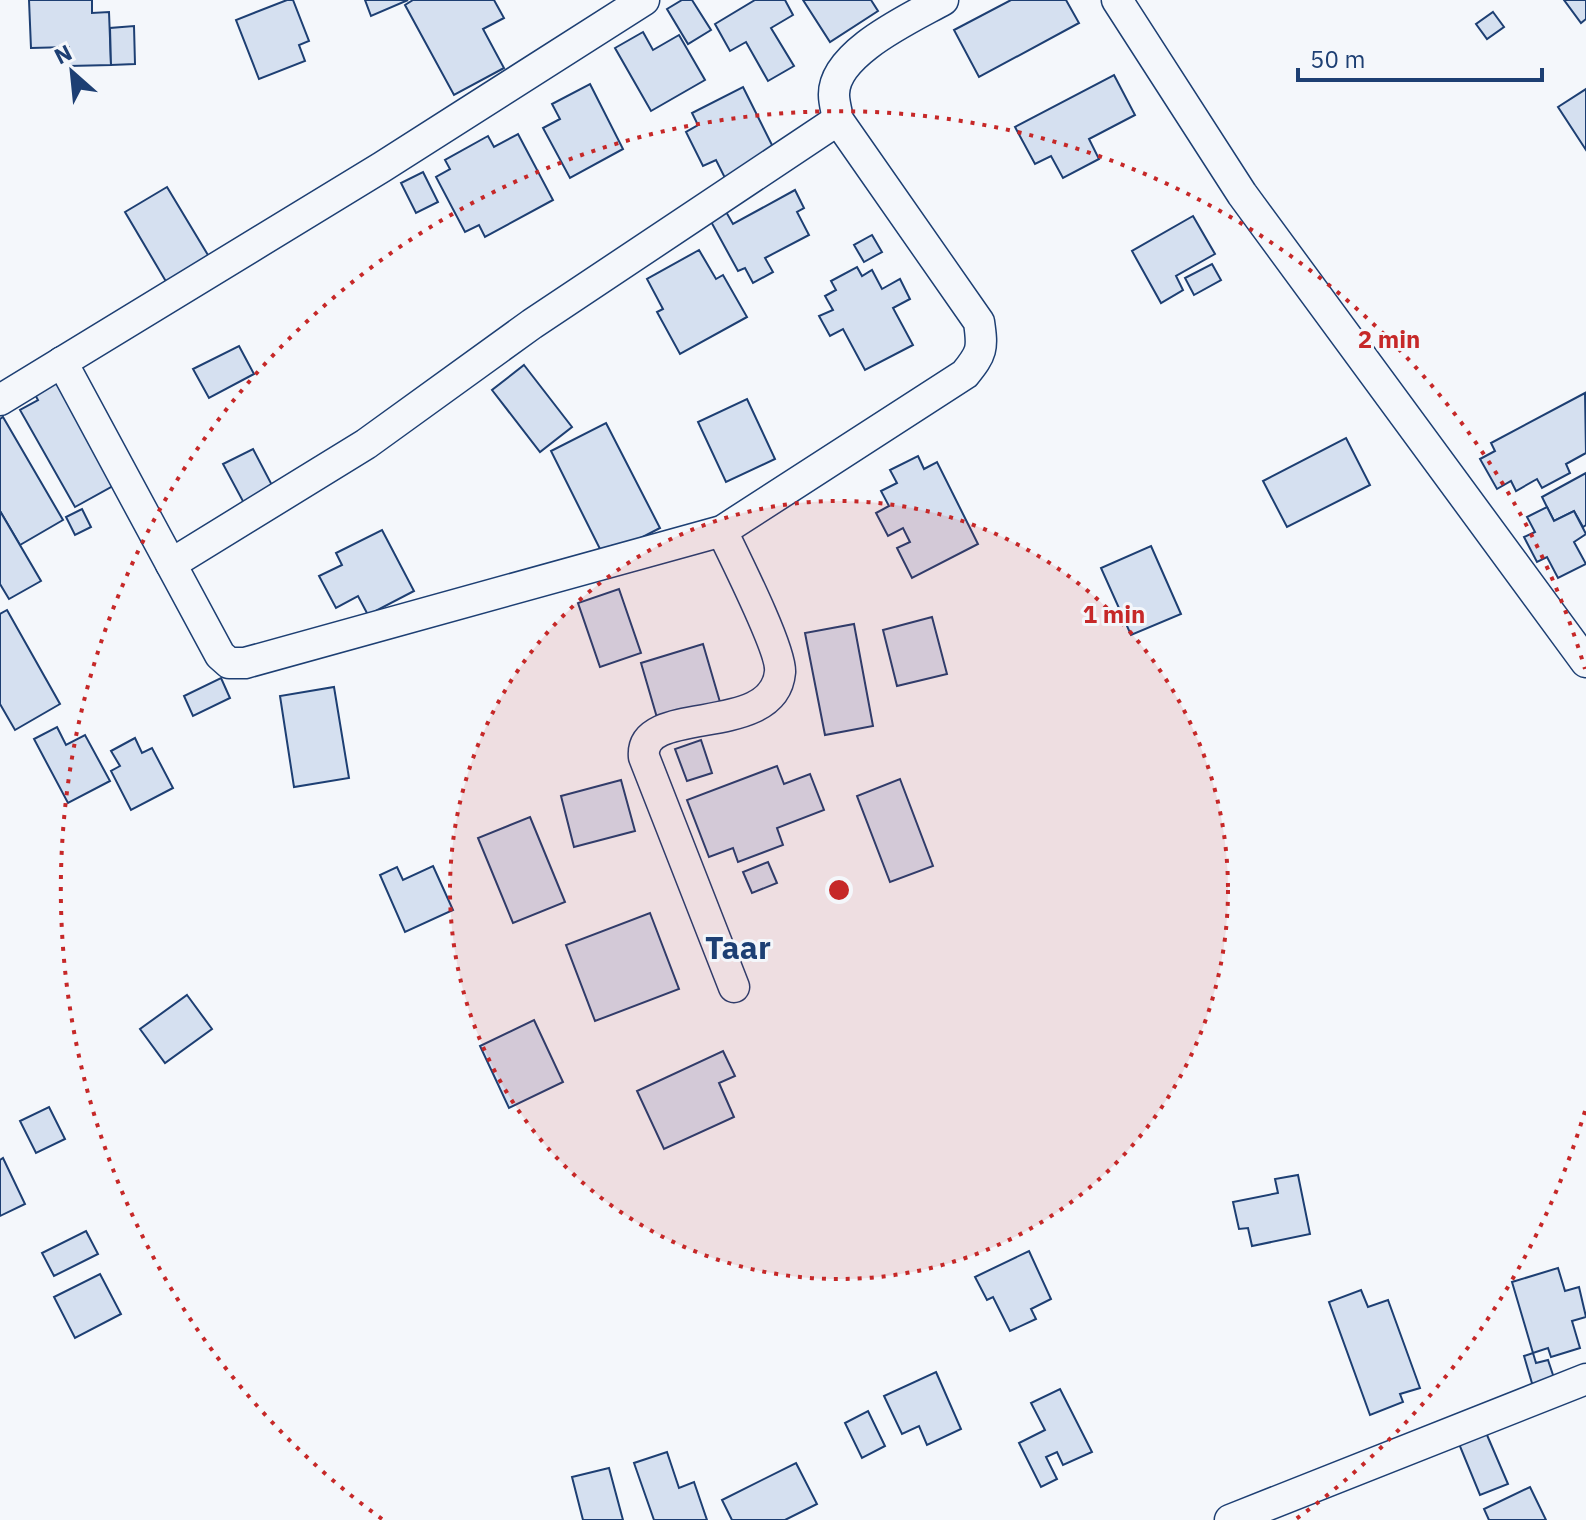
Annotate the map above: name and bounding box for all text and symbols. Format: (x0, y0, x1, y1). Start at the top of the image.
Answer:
north arrow (32, 32, 112, 112)
scale bar (1298, 32, 1542, 82)
text: N (49, 37, 76, 70)
text: 50 m (1310, 43, 1365, 75)
text: 2 min (1358, 323, 1420, 355)
text: 1 min (1083, 598, 1145, 630)
centre of rings (825, 876, 853, 904)
district label: Taar (705, 926, 771, 968)

